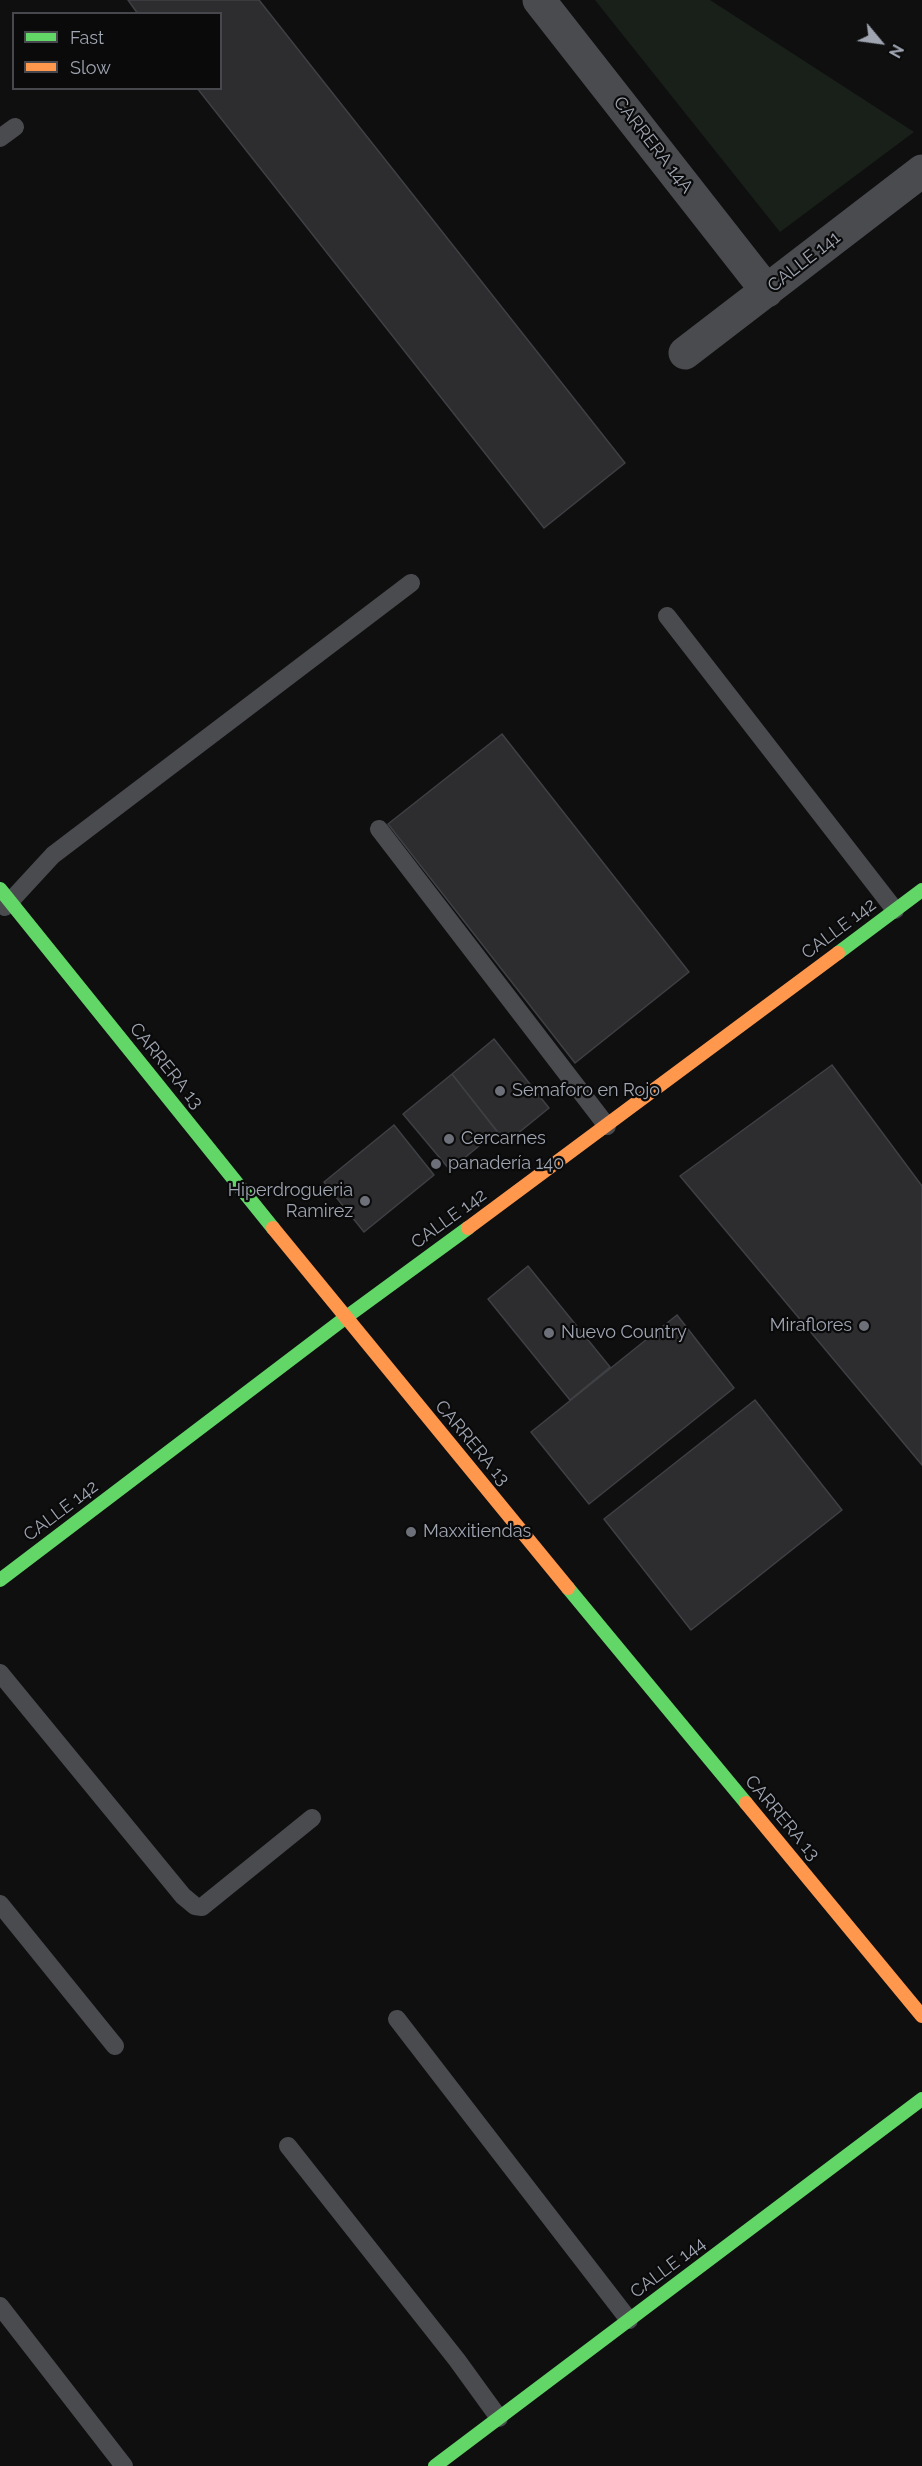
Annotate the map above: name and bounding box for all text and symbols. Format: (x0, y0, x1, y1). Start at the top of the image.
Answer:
legend (12, 12, 222, 90)
north arrow (850, 12, 910, 72)
text: Fast (70, 27, 104, 48)
text: N (885, 41, 907, 61)
text: Slow (70, 57, 111, 78)
street label: CARRERA 14A (608, 92, 698, 198)
street label: CALLE 141 (763, 227, 845, 297)
street label: CALLE 142 (797, 894, 881, 964)
street label: CARRERA 13 (125, 1019, 207, 1113)
place label: Semaforo en Rojo (512, 1080, 660, 1102)
marker: Semaforo en Rojo (493, 1084, 507, 1098)
place label: Cercarnes (461, 1128, 546, 1150)
marker: Cercarnes (442, 1132, 456, 1146)
place label: panadería 140 (448, 1153, 564, 1175)
marker: panadería 140 (429, 1157, 443, 1171)
place label: Hiperdrogueria Ramirez (228, 1180, 353, 1222)
street label: CALLE 142 (407, 1184, 491, 1254)
marker: Hiperdrogueria Ramirez (358, 1194, 372, 1208)
place label: Miraflores (770, 1315, 852, 1337)
marker: Miraflores (857, 1319, 871, 1333)
place label: Nuevo Country (561, 1322, 687, 1344)
marker: Nuevo Country (542, 1326, 556, 1340)
street label: CARRERA 13 (430, 1396, 514, 1490)
street label: CALLE 142 (19, 1476, 103, 1546)
place label: Maxxitiendas (423, 1521, 531, 1543)
marker: Maxxitiendas (404, 1525, 418, 1539)
street label: CARRERA 13 (740, 1771, 824, 1865)
street label: CALLE 144 (626, 2233, 710, 2303)

